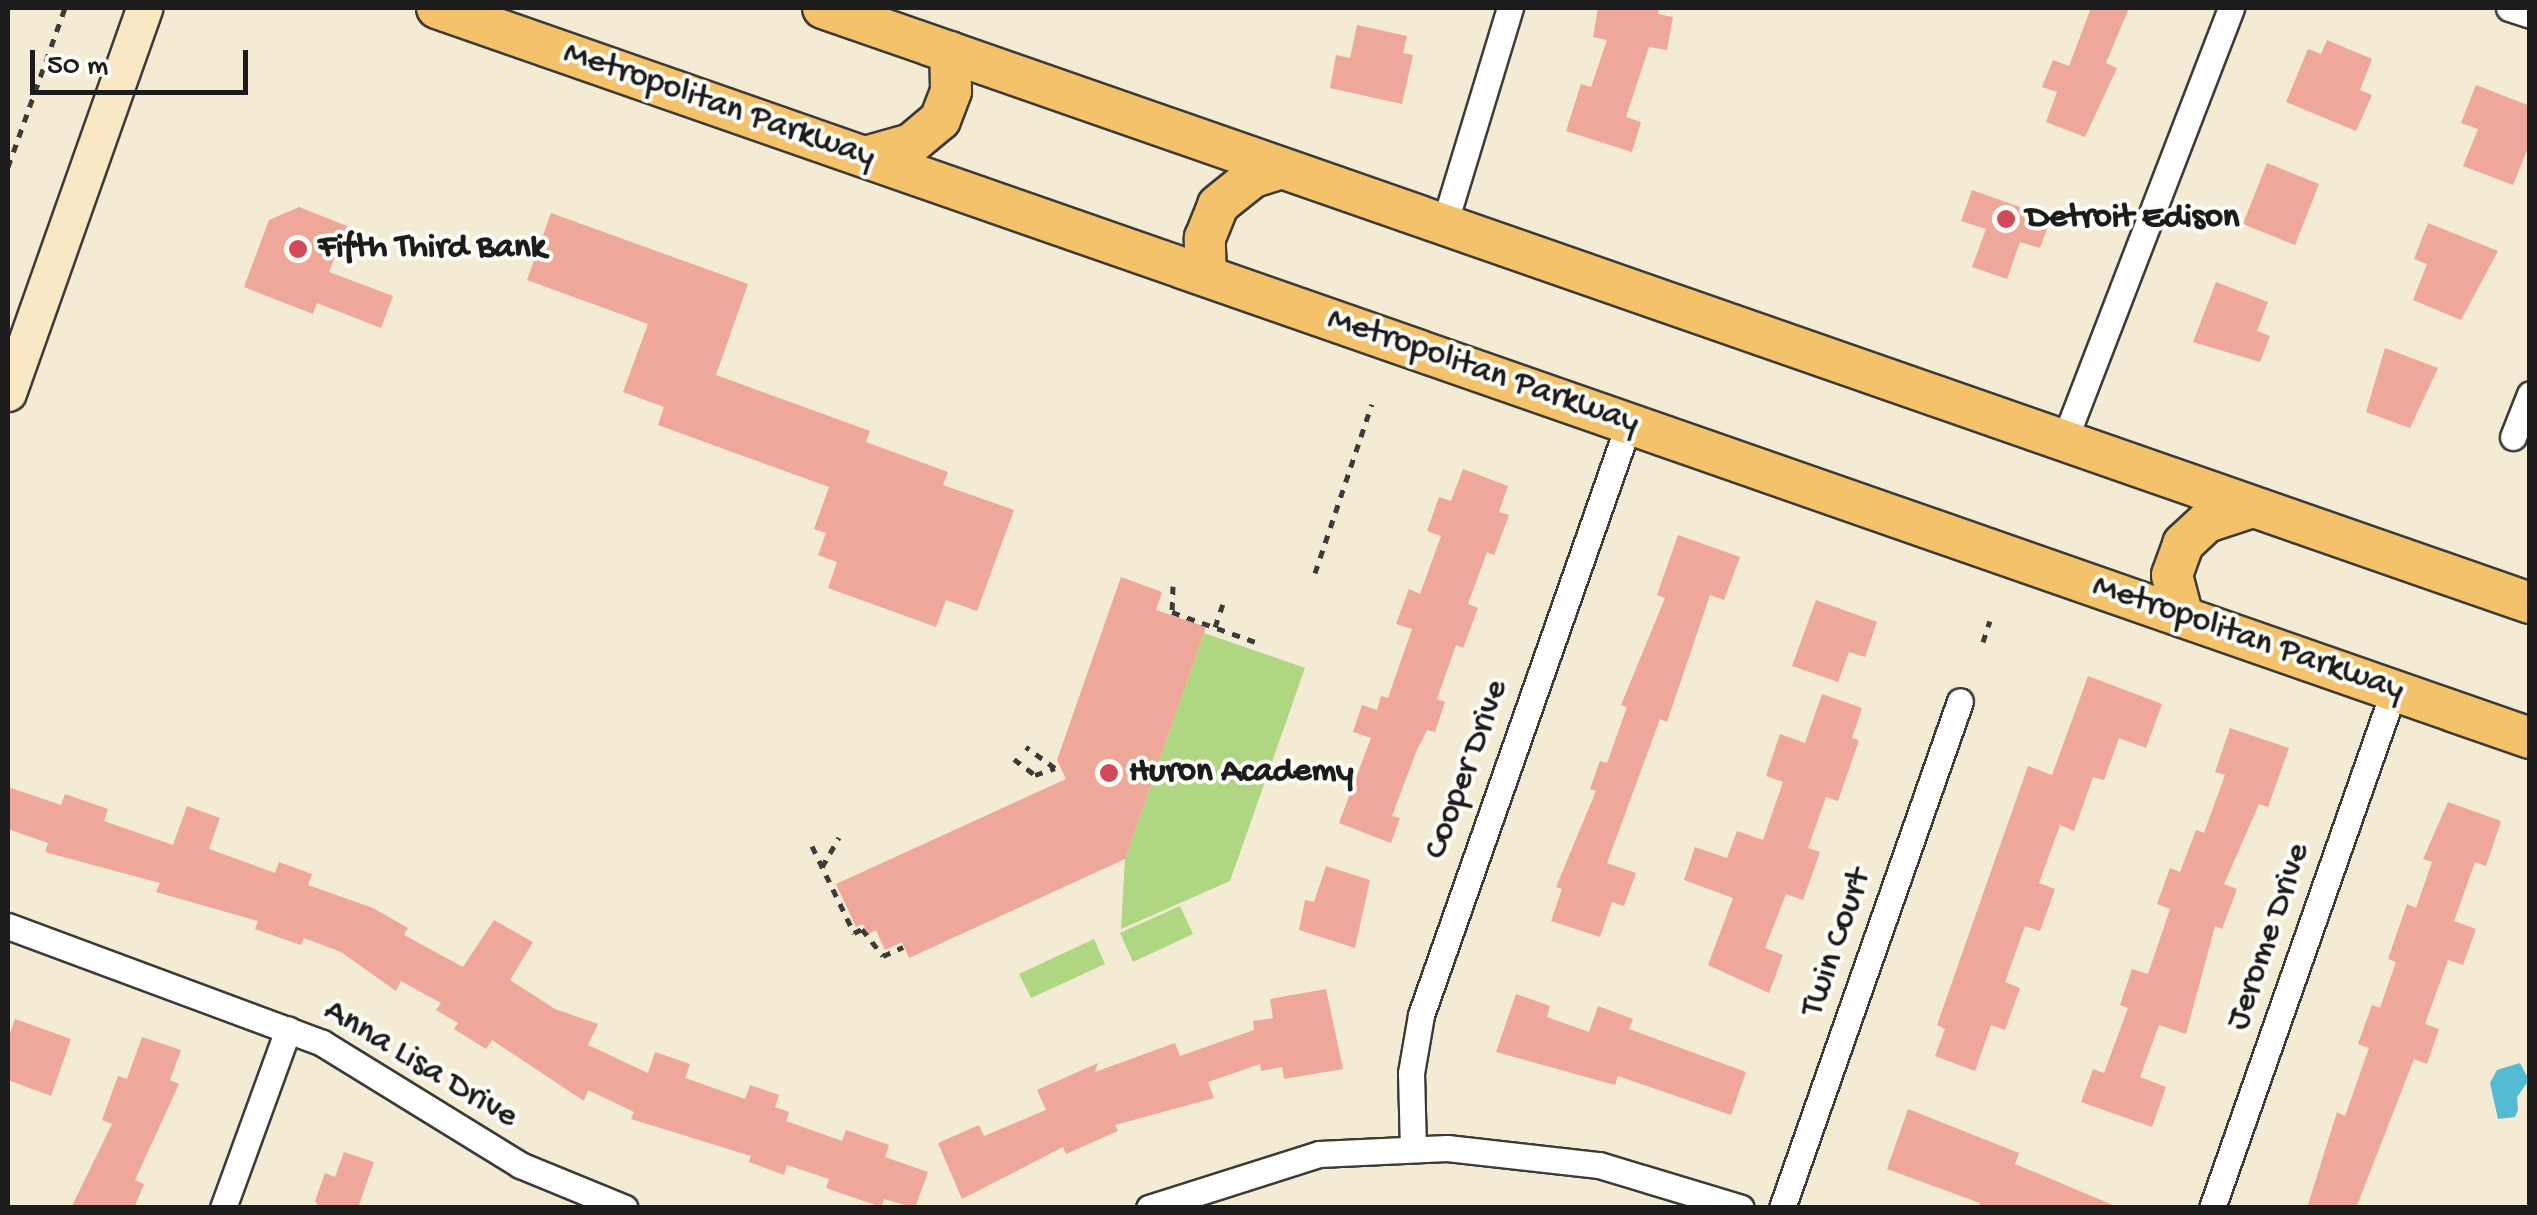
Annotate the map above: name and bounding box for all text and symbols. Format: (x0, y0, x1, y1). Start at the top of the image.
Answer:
scale bar (35, 30, 252, 92)
street label: Metropolitan Parkway (558, 33, 880, 179)
text: 50 m (47, 50, 108, 85)
place label: Detroit Edison (2026, 198, 2239, 240)
marker: Detroit Edison (1995, 208, 2017, 230)
place label: Fifth Third Bank (318, 228, 546, 270)
marker: Fifth Third Bank (287, 238, 309, 260)
street label: Metropolitan Parkway (1322, 299, 1644, 445)
street label: Metropolitan Parkway (2087, 566, 2409, 712)
street label: Cooper Drive (1416, 675, 1520, 865)
place label: Huron Academy (1129, 752, 1353, 794)
marker: Huron Academy (1098, 762, 1120, 784)
street label: Jerome Drive (2218, 838, 2322, 1036)
street label: Twin Court (1793, 864, 1883, 1022)
street label: Anna Lisa Drive (315, 991, 525, 1139)

